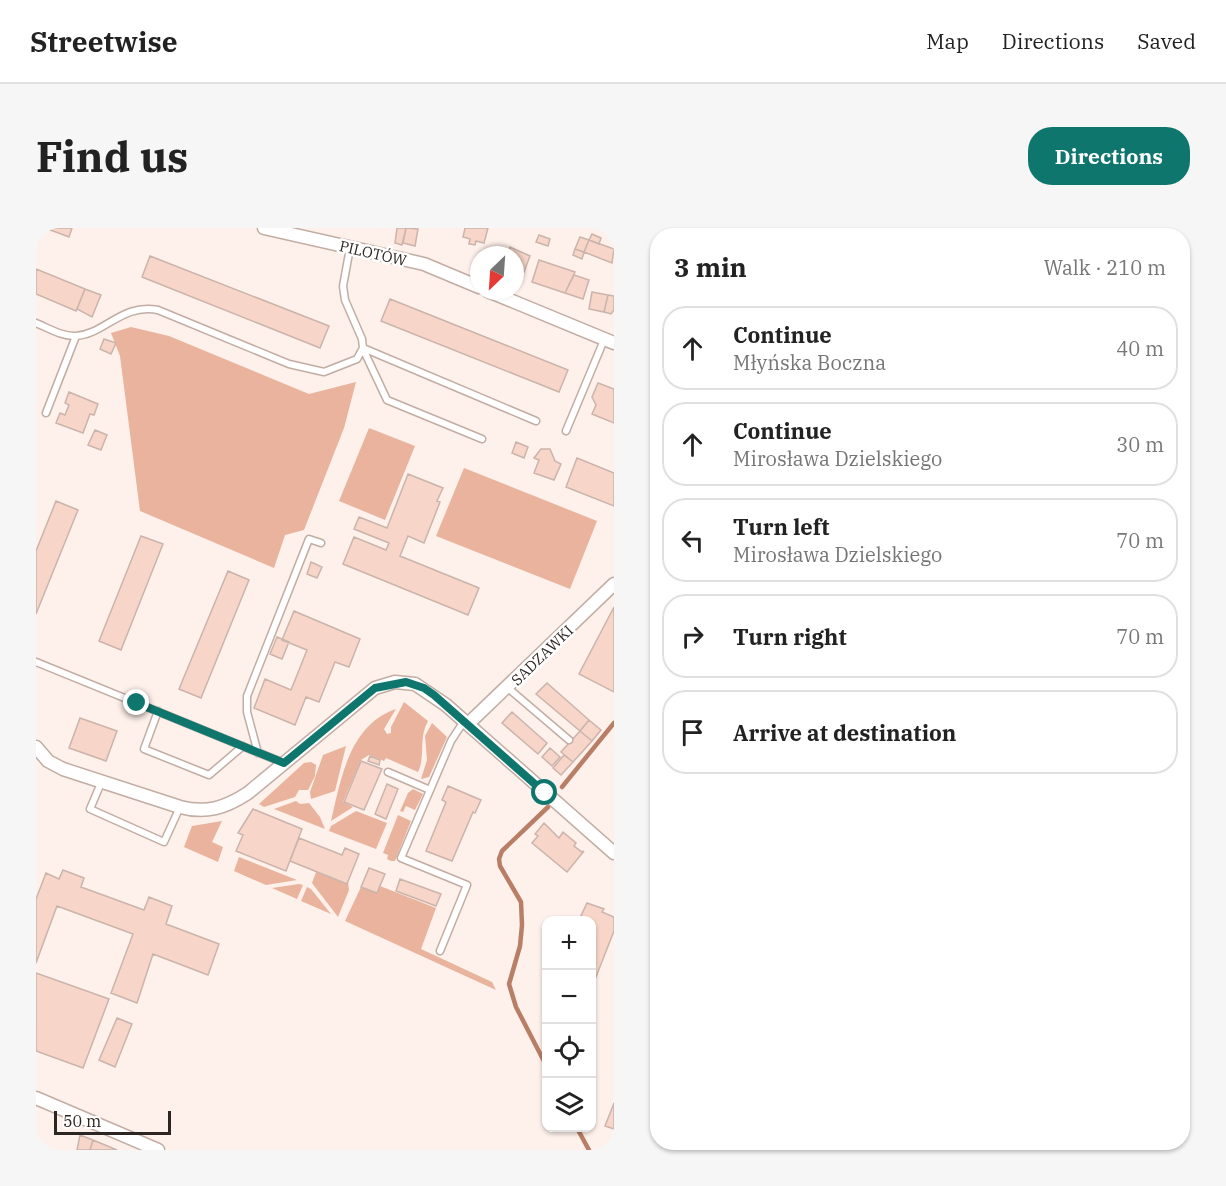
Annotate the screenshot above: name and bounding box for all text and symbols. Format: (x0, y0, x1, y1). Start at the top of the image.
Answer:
text: Streetwise (30, 23, 177, 60)
text: Map (926, 27, 969, 55)
text: Directions (1002, 27, 1104, 55)
text: Saved (1137, 27, 1196, 55)
button: Directions (1028, 127, 1190, 185)
text: Find us (36, 129, 188, 184)
street label: PILOTÓW (337, 236, 409, 270)
north arrow (470, 246, 524, 300)
text: 3 min (674, 250, 747, 284)
text: Walk · 210 m (1044, 254, 1166, 281)
text: Continue (733, 320, 832, 349)
icon: ahead (676, 332, 709, 365)
text: 40 m (1116, 335, 1164, 362)
text: Młyńska Boczna (733, 349, 886, 376)
text: Continue (733, 416, 832, 445)
icon: ahead (676, 428, 709, 461)
text: 30 m (1116, 431, 1164, 458)
text: Mirosława Dzielskiego (733, 445, 942, 472)
text: Turn left (733, 512, 829, 541)
icon: left (676, 524, 709, 557)
text: 70 m (1116, 527, 1164, 554)
text: Mirosława Dzielskiego (733, 541, 942, 568)
icon: right (676, 620, 709, 653)
street label: SADZAWKI (507, 621, 577, 689)
text: Turn right (733, 622, 847, 651)
text: 70 m (1116, 623, 1164, 650)
route end (123, 689, 149, 715)
icon: arrive (676, 716, 709, 749)
text: Arrive at destination (733, 718, 956, 747)
route start (531, 779, 557, 805)
map controls (542, 916, 596, 1132)
button: + (542, 916, 596, 970)
button: − (542, 970, 596, 1024)
button: locate (542, 1024, 596, 1078)
button: layers (542, 1078, 596, 1132)
scale bar (54, 1108, 171, 1136)
text: 50 m (63, 1111, 101, 1131)

